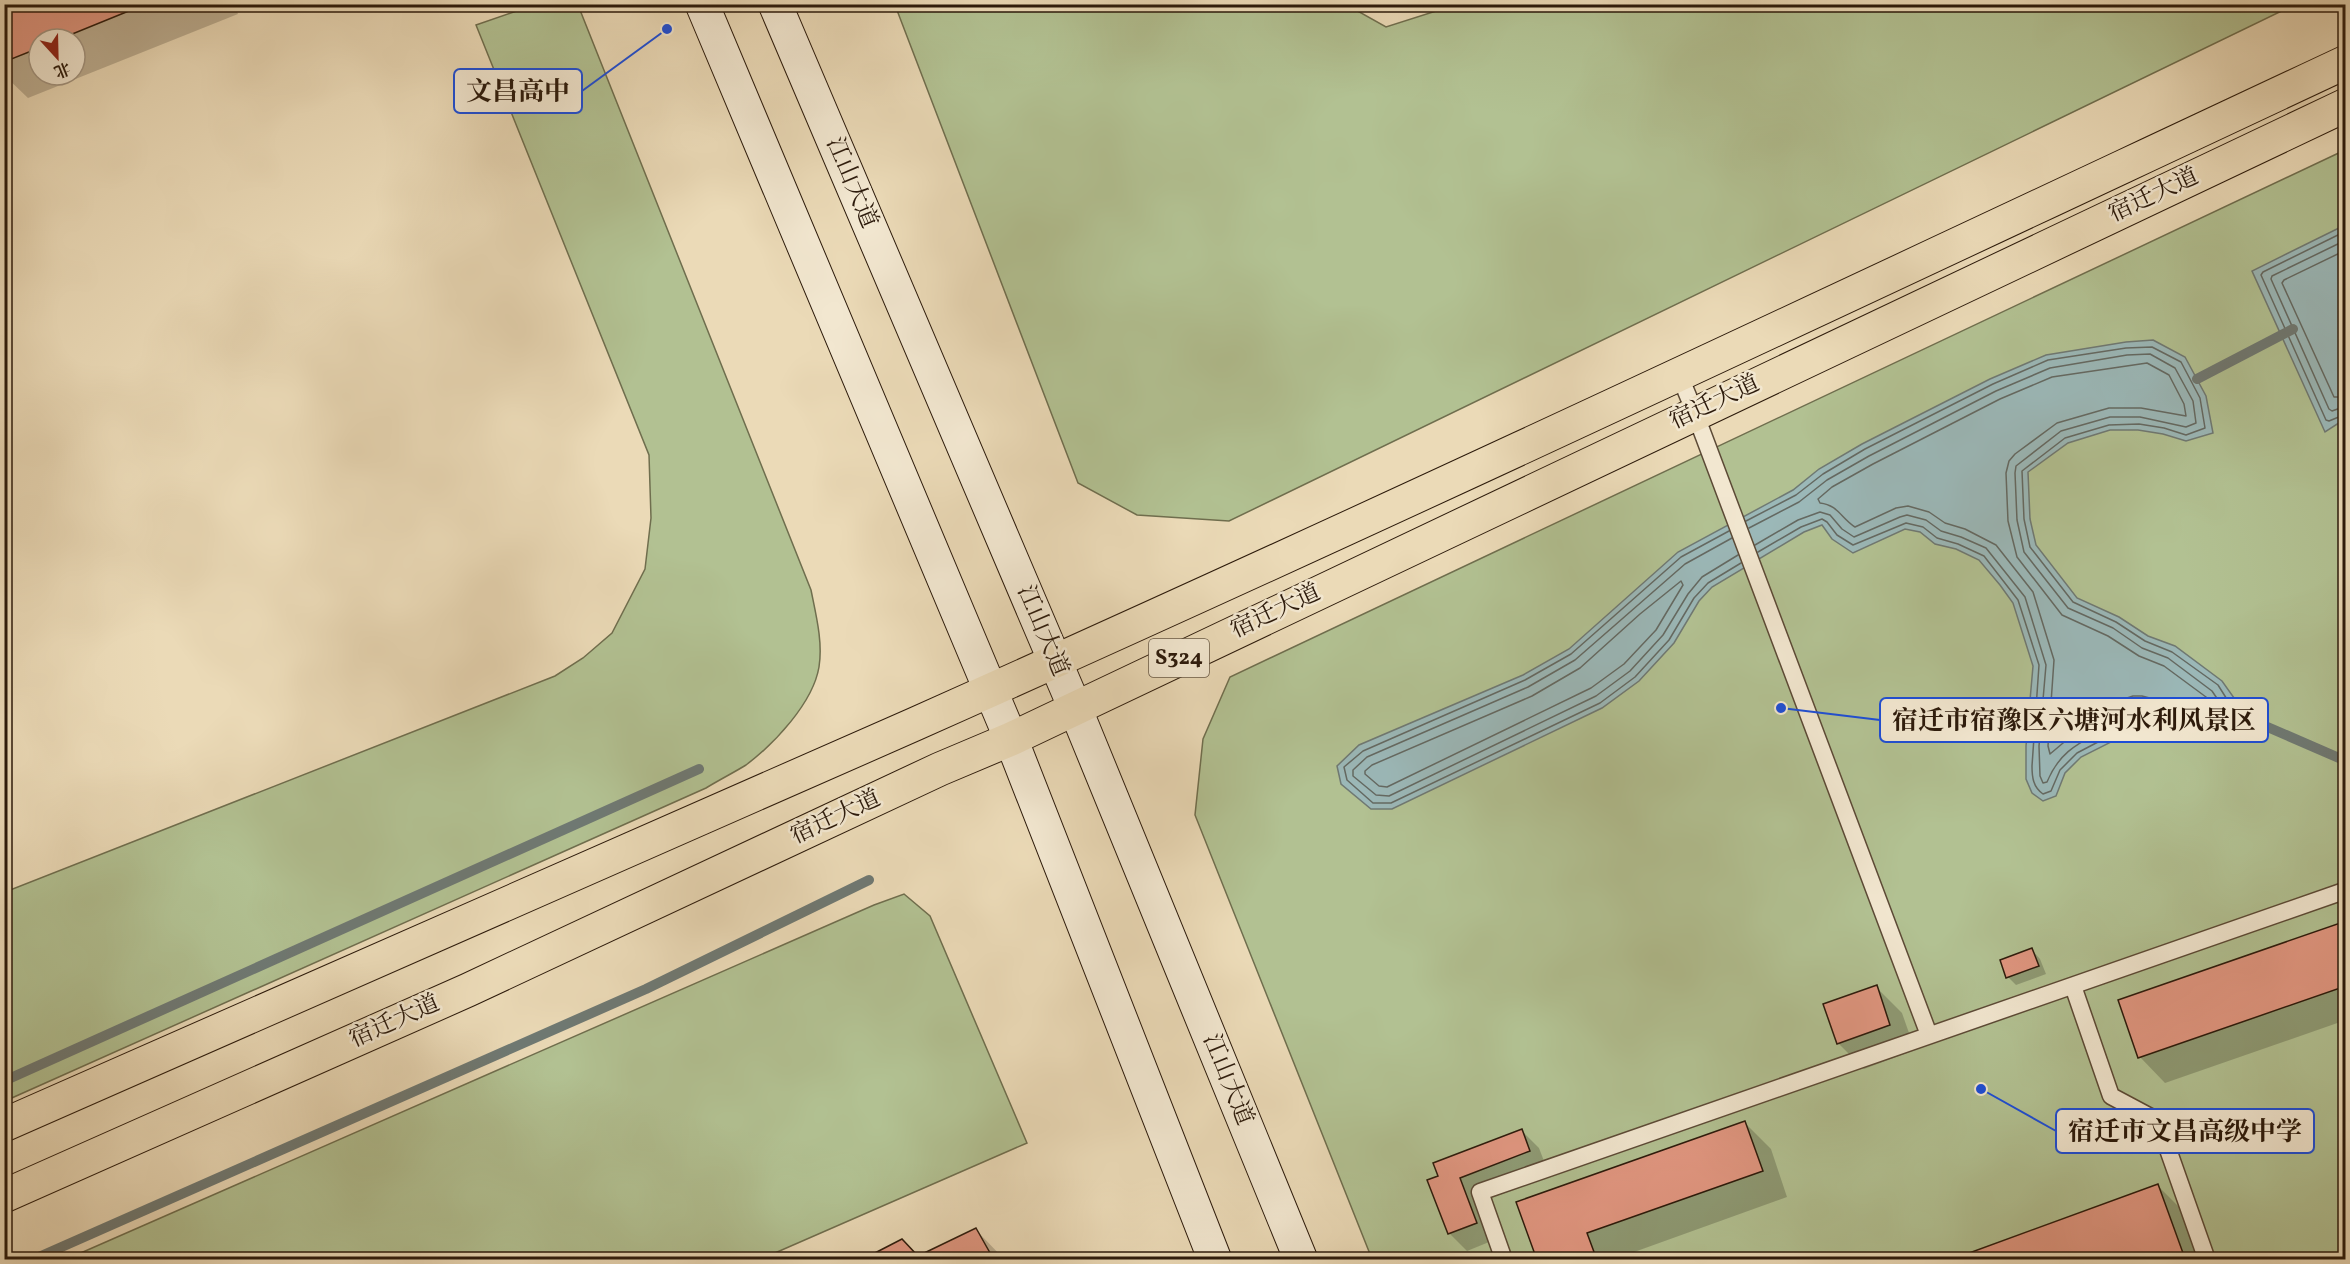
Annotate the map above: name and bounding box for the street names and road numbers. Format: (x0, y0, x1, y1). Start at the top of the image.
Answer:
street label: 江山大道 (817, 132, 885, 234)
street label: 宿迁大道 (2103, 160, 2205, 232)
street label: 宿迁大道 (1664, 367, 1766, 439)
street label: 宿迁大道 (1225, 576, 1327, 648)
street label: 江山大道 (1008, 580, 1076, 682)
road number: S324 (1149, 639, 1209, 677)
street label: 宿迁大道 (785, 782, 887, 854)
street label: 宿迁大道 (344, 987, 446, 1057)
street label: 江山大道 (1193, 1029, 1261, 1131)

